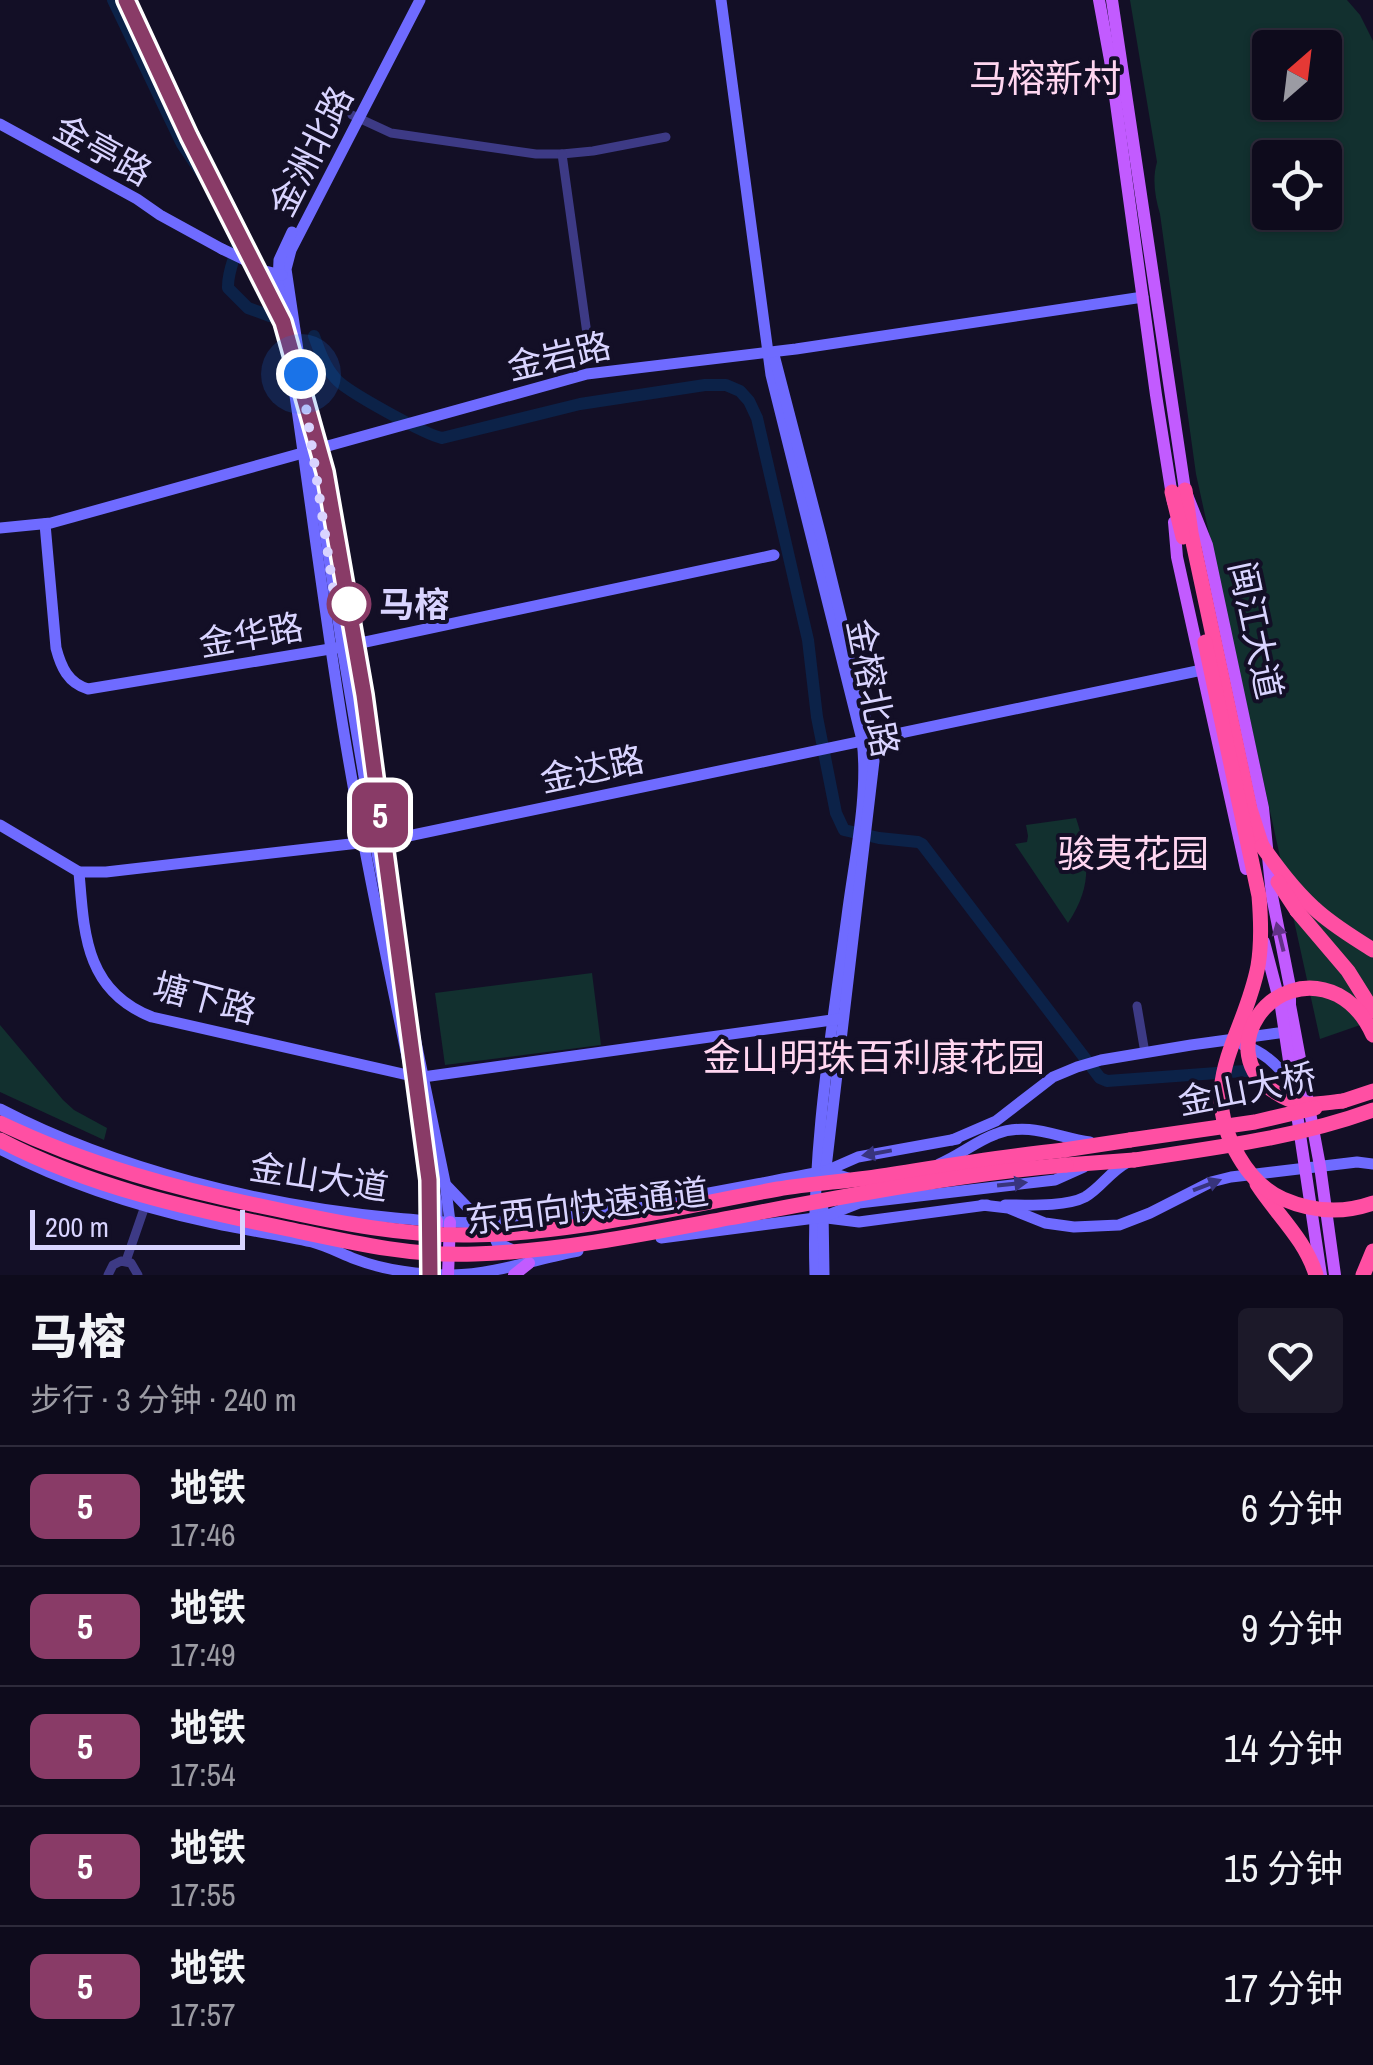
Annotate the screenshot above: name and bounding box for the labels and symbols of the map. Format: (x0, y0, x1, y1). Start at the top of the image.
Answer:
north arrow (1252, 30, 1342, 120)
district label: 马榕新村 (969, 53, 1121, 104)
street label: 金洲北路 (258, 78, 364, 224)
street label: 金亭路 (46, 104, 160, 196)
street label: 金岩路 (503, 321, 615, 391)
your location (276, 349, 326, 399)
street label: 闽江大道 (1218, 557, 1294, 703)
place label: 马榕 (379, 581, 449, 628)
marker: 马榕 (328, 583, 370, 625)
street label: 金华路 (195, 603, 307, 667)
street label: 金榕北路 (837, 615, 909, 761)
street label: 金达路 (536, 735, 648, 803)
line badge: 5 (348, 782, 412, 848)
district label: 骏夷花园 (1057, 828, 1209, 879)
one-way arrow (1272, 921, 1287, 952)
street label: 塘下路 (148, 962, 262, 1034)
district label: 金山明珠百利康花园 (703, 1032, 1045, 1083)
street label: 金山大桥 (1174, 1053, 1320, 1125)
street label: 金山大道 (246, 1143, 392, 1211)
one-way arrow (860, 1146, 892, 1161)
street label: 东西向快速通道 (463, 1168, 711, 1244)
one-way arrow (997, 1176, 1028, 1192)
one-way arrow (1193, 1177, 1223, 1192)
scale bar (30, 1205, 245, 1250)

